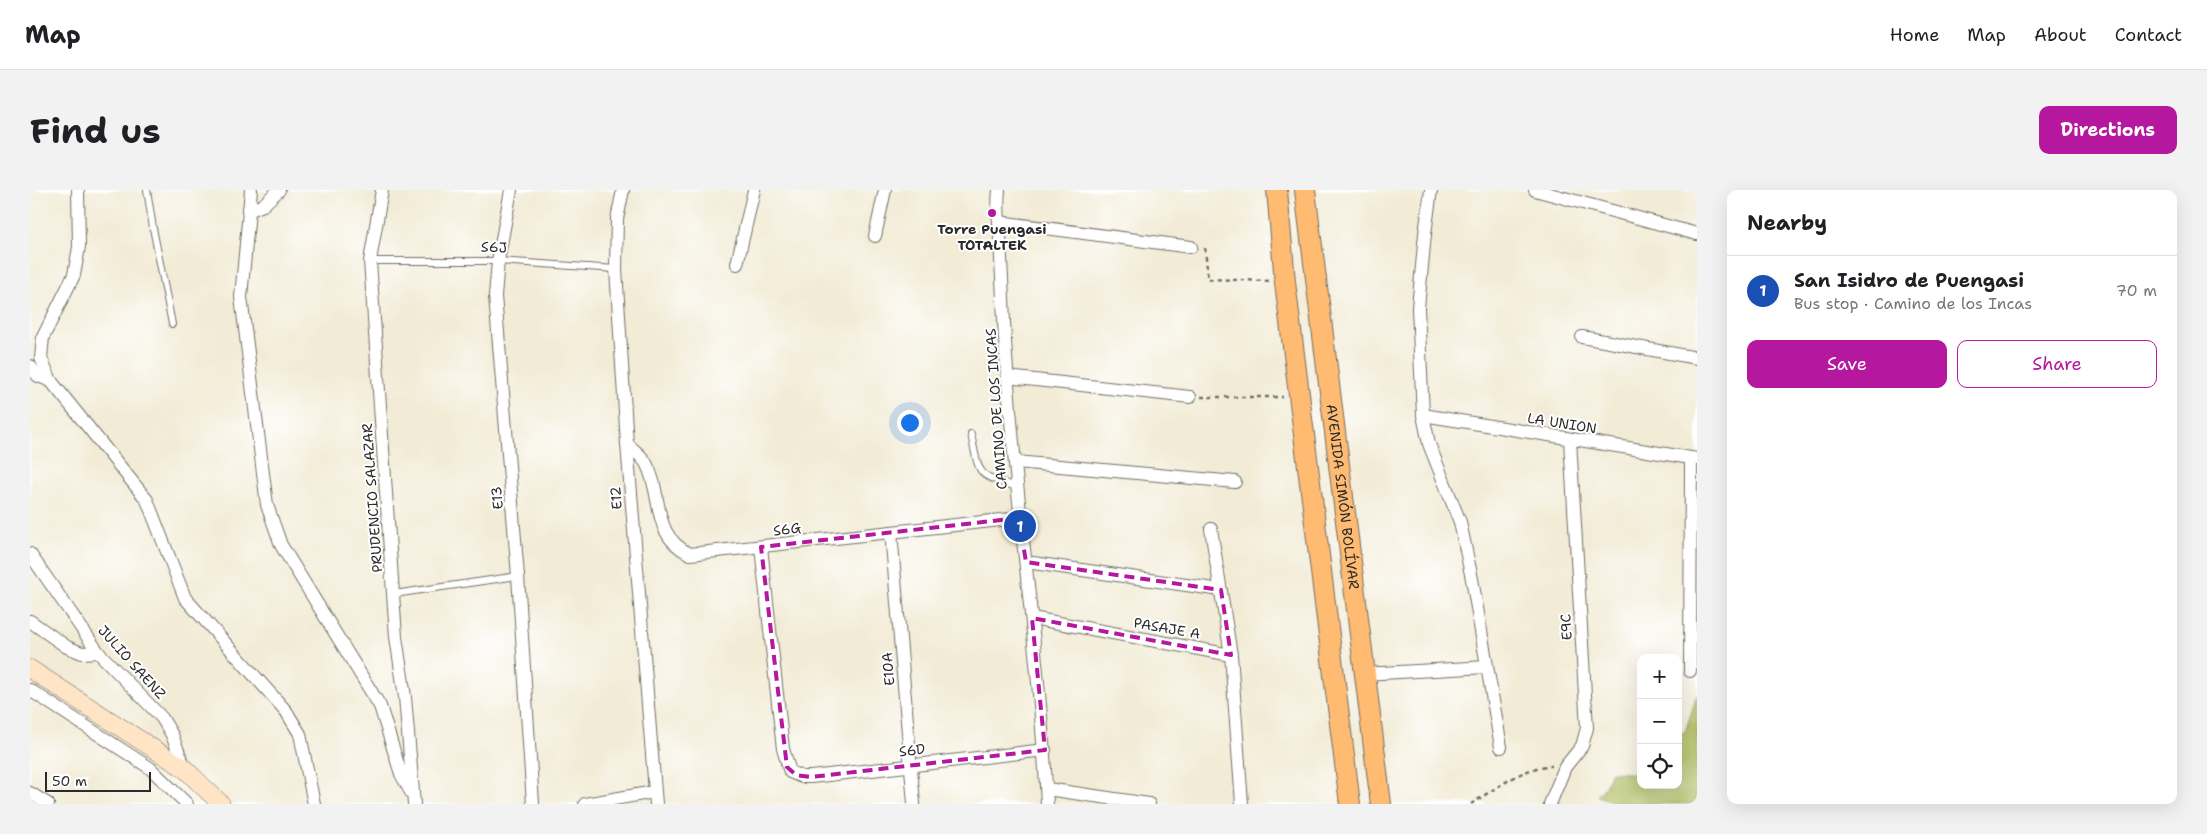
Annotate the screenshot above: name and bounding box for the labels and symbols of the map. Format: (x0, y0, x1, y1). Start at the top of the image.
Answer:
marker: Torre Puengasi TOTALTEK (986, 207, 998, 219)
place label: Torre Puengasi TOTALTEK (937, 220, 1047, 254)
street label: S6J (481, 238, 507, 256)
street label: CAMINO DE LOS INCAS (981, 327, 1011, 490)
street label: AVENIDA SIMÓN BOLÍVAR (1323, 403, 1363, 591)
street label: LA UNION (1526, 409, 1598, 437)
your location (897, 410, 923, 436)
street label: PRUDENCIO SALAZAR (358, 422, 386, 573)
street label: E13 (487, 486, 507, 510)
street label: E12 (606, 486, 626, 510)
pin: 1 (1004, 507, 1036, 545)
street label: S6G (772, 518, 802, 540)
street label: PASAJE A (1132, 613, 1202, 643)
street label: E9C (1556, 613, 1576, 641)
street label: JULIO SAENZ (94, 621, 170, 703)
street label: E10A (878, 651, 898, 687)
street label: S6D (898, 739, 926, 761)
scale bar (45, 769, 151, 792)

